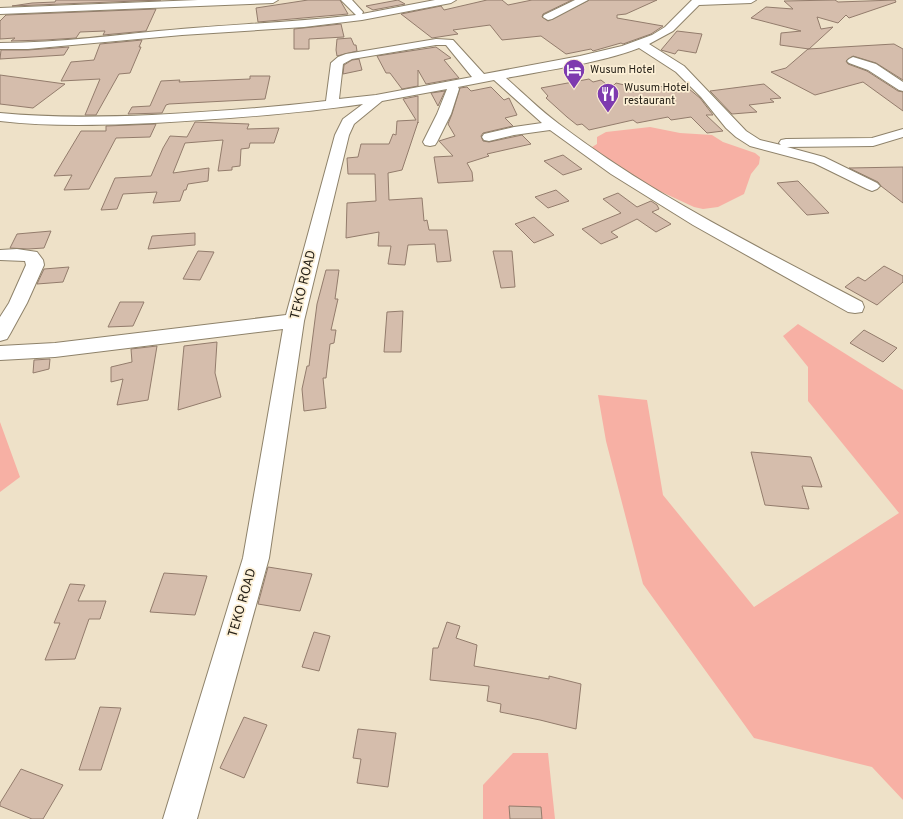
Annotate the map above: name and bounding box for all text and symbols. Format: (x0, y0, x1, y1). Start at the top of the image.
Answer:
hotel icon: Wusum Hotel (561, 57, 587, 90)
place label: Wusum Hotel (590, 63, 655, 77)
restaurant icon: Wusum Hotel restaurant (595, 81, 621, 114)
place label: Wusum Hotel restaurant (624, 81, 689, 108)
street label: TEKO ROAD (288, 249, 320, 321)
street label: TEKO ROAD (226, 567, 260, 639)

